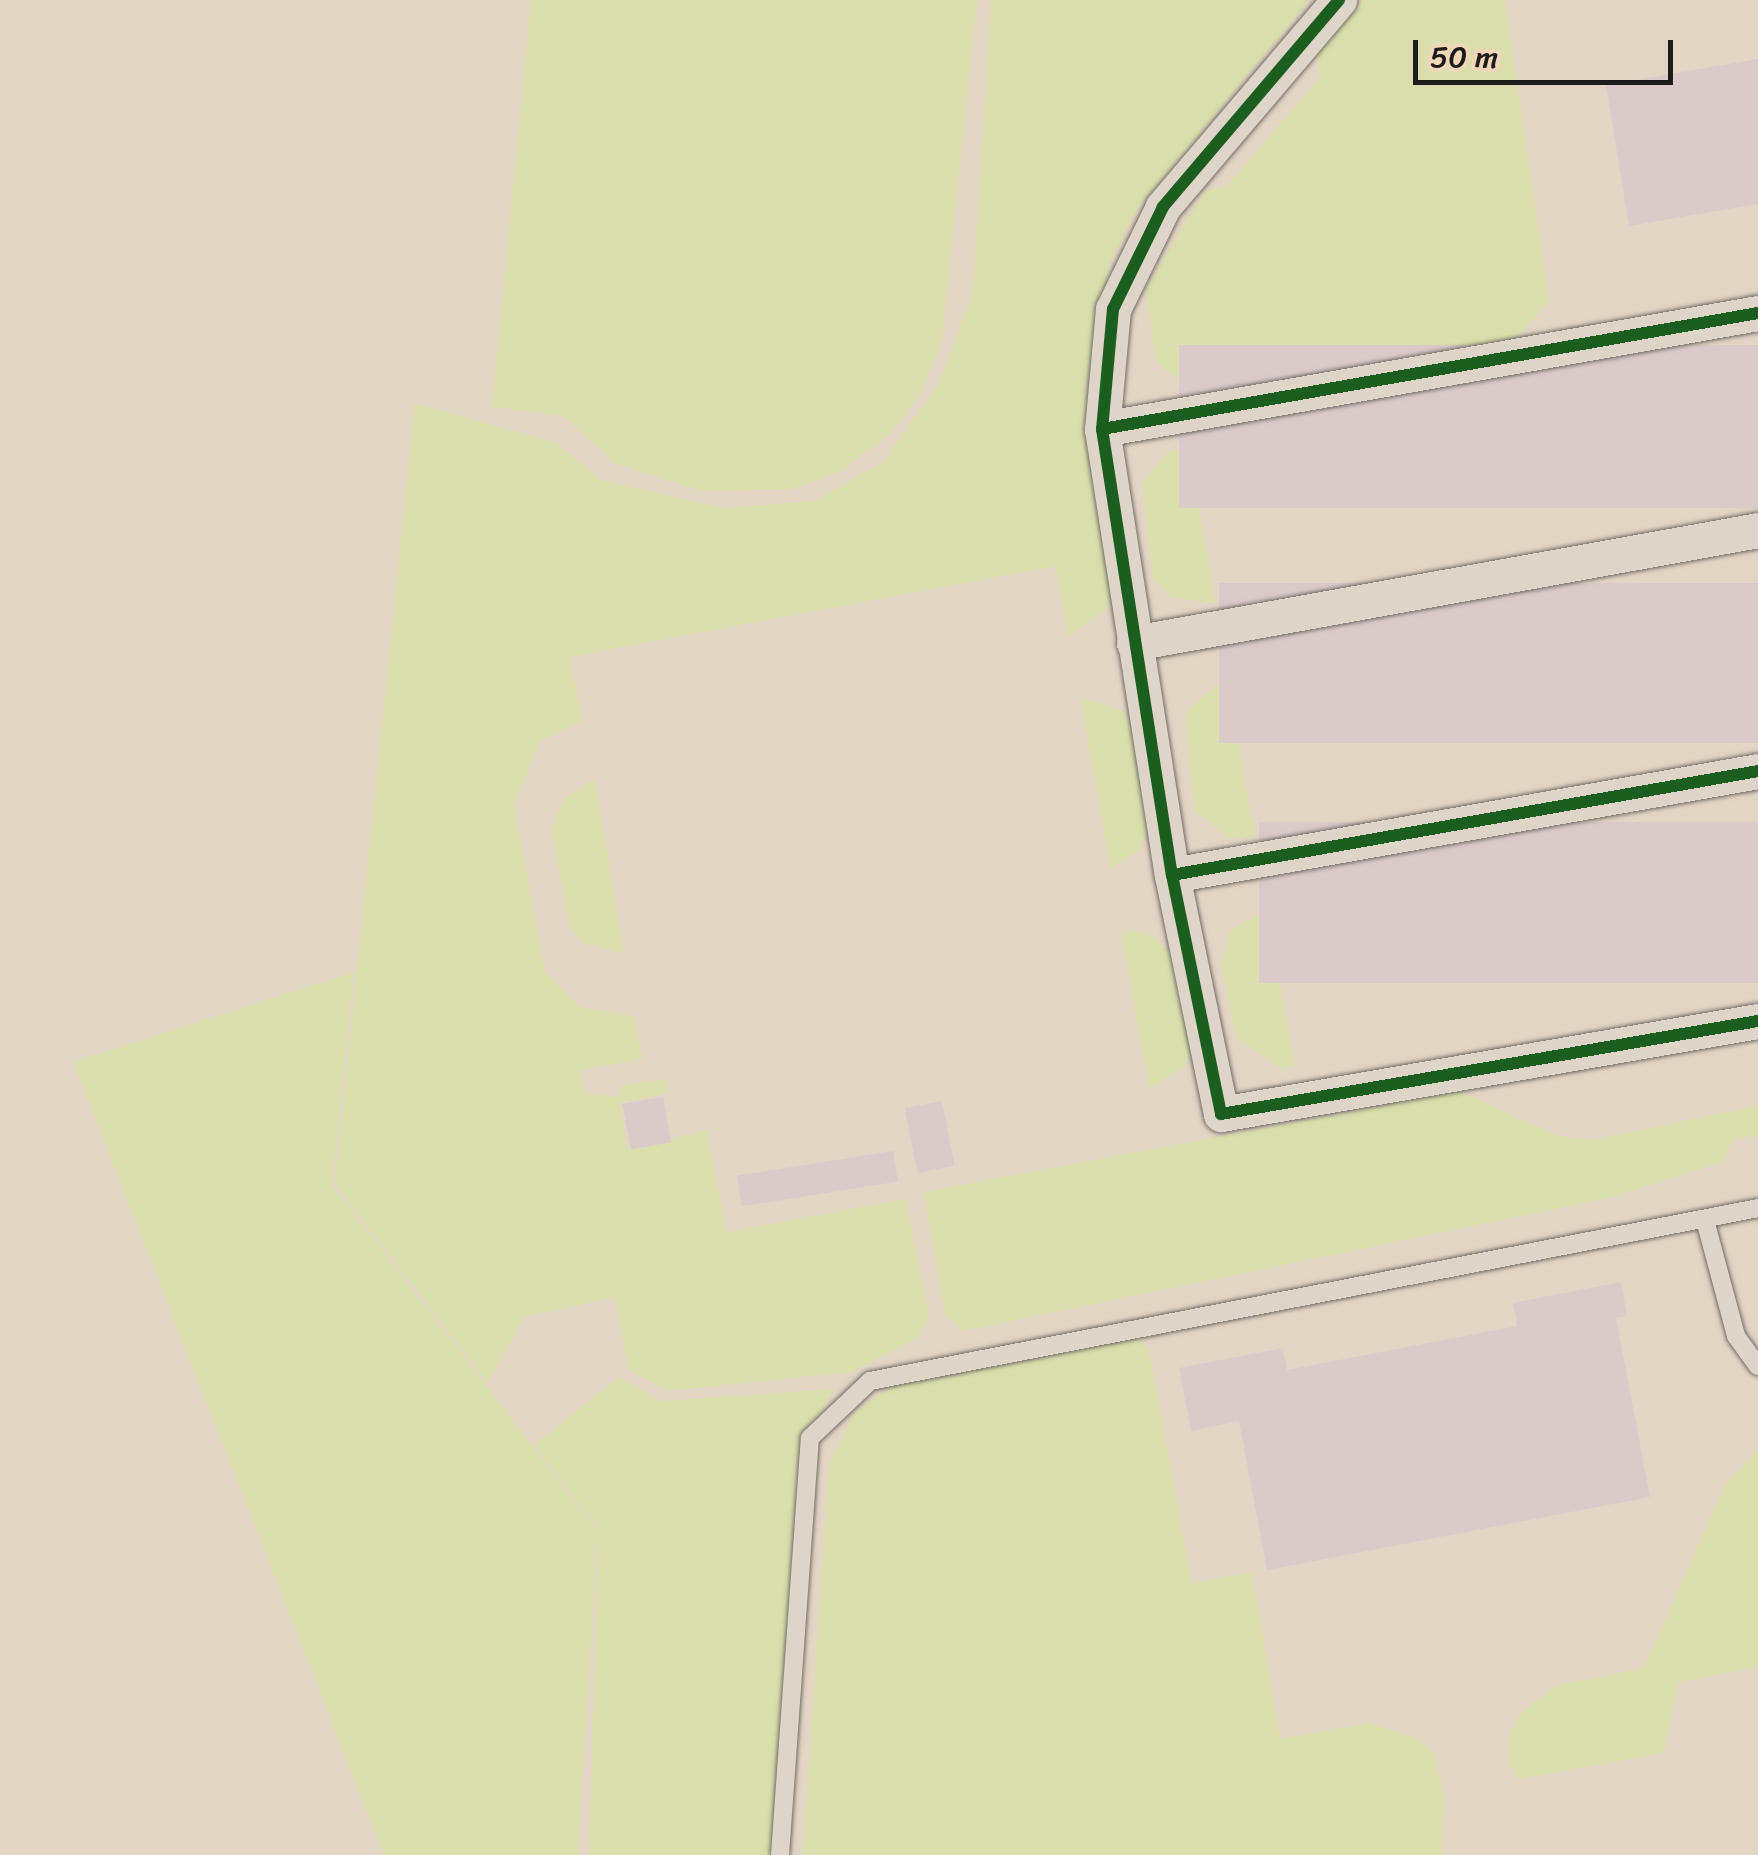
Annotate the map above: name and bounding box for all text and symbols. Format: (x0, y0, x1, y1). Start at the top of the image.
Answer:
scale bar (1418, 20, 1678, 82)
text: 50 m (1430, 30, 1498, 84)

